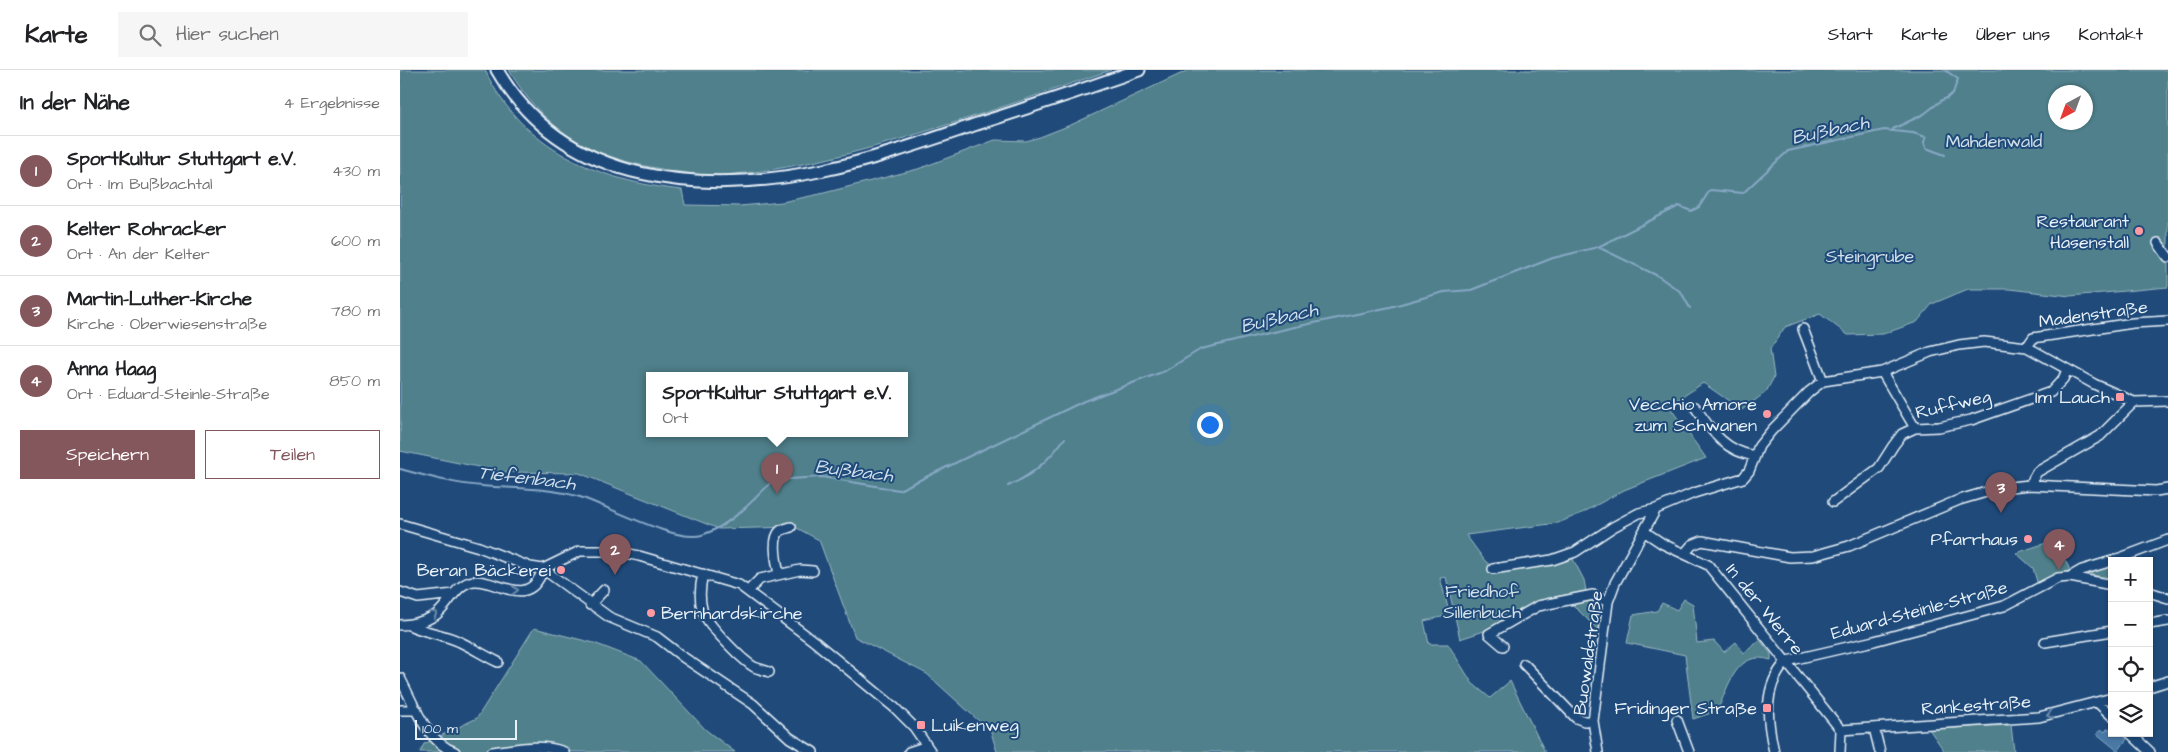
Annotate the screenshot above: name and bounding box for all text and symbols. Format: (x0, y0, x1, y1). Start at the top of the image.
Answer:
search box (118, 12, 468, 57)
text: Karte (25, 18, 88, 52)
icon: search (136, 21, 164, 49)
text: Hier suchen (176, 21, 279, 48)
text: Start (1828, 22, 1873, 47)
text: Karte (1901, 22, 1948, 47)
text: Über uns (1976, 22, 2050, 47)
text: Kontakt (2078, 22, 2143, 47)
north arrow (2048, 85, 2093, 130)
text: In der Nähe (20, 88, 130, 117)
text: 4 Ergebnisse (283, 92, 380, 114)
water label: Bußbach (1789, 109, 1873, 152)
park label: Mahdenwald (1946, 129, 2042, 154)
text: SportKultur Stuttgart e.V. (67, 146, 296, 173)
text: 1 (35, 160, 37, 182)
text: 430 m (332, 160, 380, 182)
text: Ort · Im Bußbachtal (67, 173, 213, 195)
place label: Restaurant Hasenstall (2036, 209, 2130, 255)
text: Kelter Rohracker (67, 216, 226, 243)
marker: Restaurant Hasenstall (2133, 225, 2145, 237)
text: 2 (31, 230, 41, 252)
text: 600 m (331, 230, 380, 252)
text: Ort · An der Kelter (67, 243, 210, 265)
park label: Steingrube (1826, 244, 1915, 270)
text: Martin-Luther-Kirche (67, 286, 252, 313)
street label: Madenstraße (2037, 294, 2150, 335)
water label: Bußbach (1238, 296, 1322, 340)
text: 3 (32, 300, 40, 322)
text: 780 m (331, 300, 380, 322)
text: Kirche · Oberwiesenstraße (67, 313, 267, 335)
text: Anna Haag (67, 356, 156, 383)
text: 4 (31, 370, 41, 392)
text: 850 m (329, 370, 380, 392)
popup (646, 372, 908, 437)
text: SportKultur Stuttgart e.V. (663, 380, 891, 407)
text: Ort · Eduard-Steinle-Straße (67, 383, 270, 405)
street label: Ruffweg (1913, 384, 1994, 426)
place label: Im Lauch (2035, 385, 2110, 410)
marker: Im Lauch (2114, 391, 2126, 403)
place label: Vecchio Amore zum Schwanen (1629, 392, 1757, 438)
text: Ort (663, 407, 689, 429)
marker: Vecchio Amore zum Schwanen (1761, 408, 1773, 420)
your location (1197, 412, 1223, 438)
button: Speichern (20, 430, 195, 479)
button: Teilen (205, 430, 380, 479)
pin: 1 (761, 453, 793, 494)
water label: Bußbach (813, 453, 896, 490)
water label: Tiefenbach (477, 459, 579, 498)
pin: 3 (1985, 472, 2017, 513)
place label: Pfarrhaus (1931, 527, 2018, 552)
pin: 4 (2043, 529, 2075, 570)
marker: Pfarrhaus (2022, 533, 2034, 545)
pin: 2 (599, 534, 631, 575)
map controls (2108, 557, 2153, 737)
button: + (2108, 557, 2153, 602)
place label: Beran Bäckerei (417, 558, 551, 583)
street label: In der Werre (1720, 558, 1810, 661)
marker: Beran Bäckerei (555, 564, 567, 576)
street label: Eduard-Steinle-Straße (1828, 575, 2010, 646)
park label: Friedhof Sillenbuch (1443, 579, 1521, 625)
one-way arrow (511, 584, 519, 595)
street label: Buowaldstraße (1567, 589, 1610, 717)
place label: Bernhardskirche (661, 601, 803, 626)
button: − (2108, 602, 2153, 647)
marker: Bernhardskirche (645, 607, 657, 619)
one-way arrow (429, 611, 438, 620)
button: locate (2108, 647, 2153, 692)
street label: Rankestraße (1920, 689, 2032, 722)
button: layers (2108, 692, 2153, 737)
place label: Fridinger Straße (1614, 696, 1757, 722)
marker: Fridinger Straße (1761, 702, 1773, 714)
one-way arrow (2045, 709, 2054, 720)
place label: Luikenweg (931, 713, 1019, 739)
scale bar (415, 717, 518, 740)
text: 100 m (422, 719, 458, 739)
marker: Luikenweg (915, 719, 927, 731)

